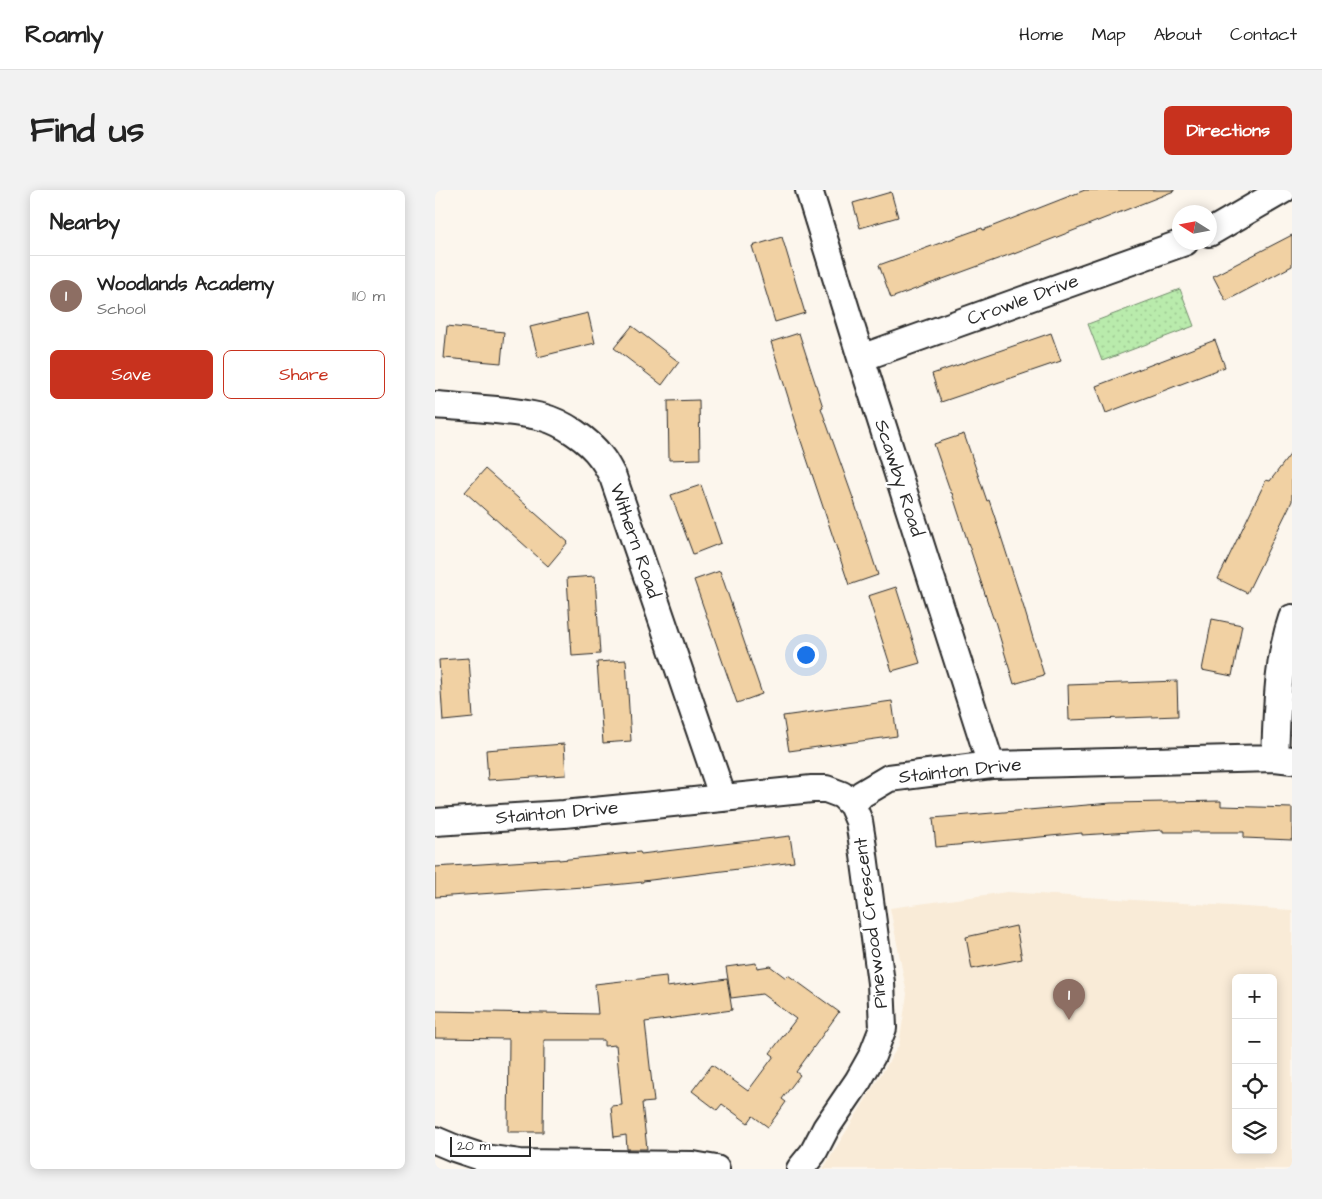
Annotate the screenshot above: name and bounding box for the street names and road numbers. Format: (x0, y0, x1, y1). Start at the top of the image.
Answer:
street label: Crowle Drive (964, 267, 1082, 333)
street label: Scawby Road (866, 416, 931, 541)
street label: Withern Road (603, 480, 667, 602)
street label: Stainton Drive (897, 751, 1023, 791)
street label: Stainton Drive (494, 794, 620, 832)
street label: Pinewood Crescent (847, 836, 895, 1010)

